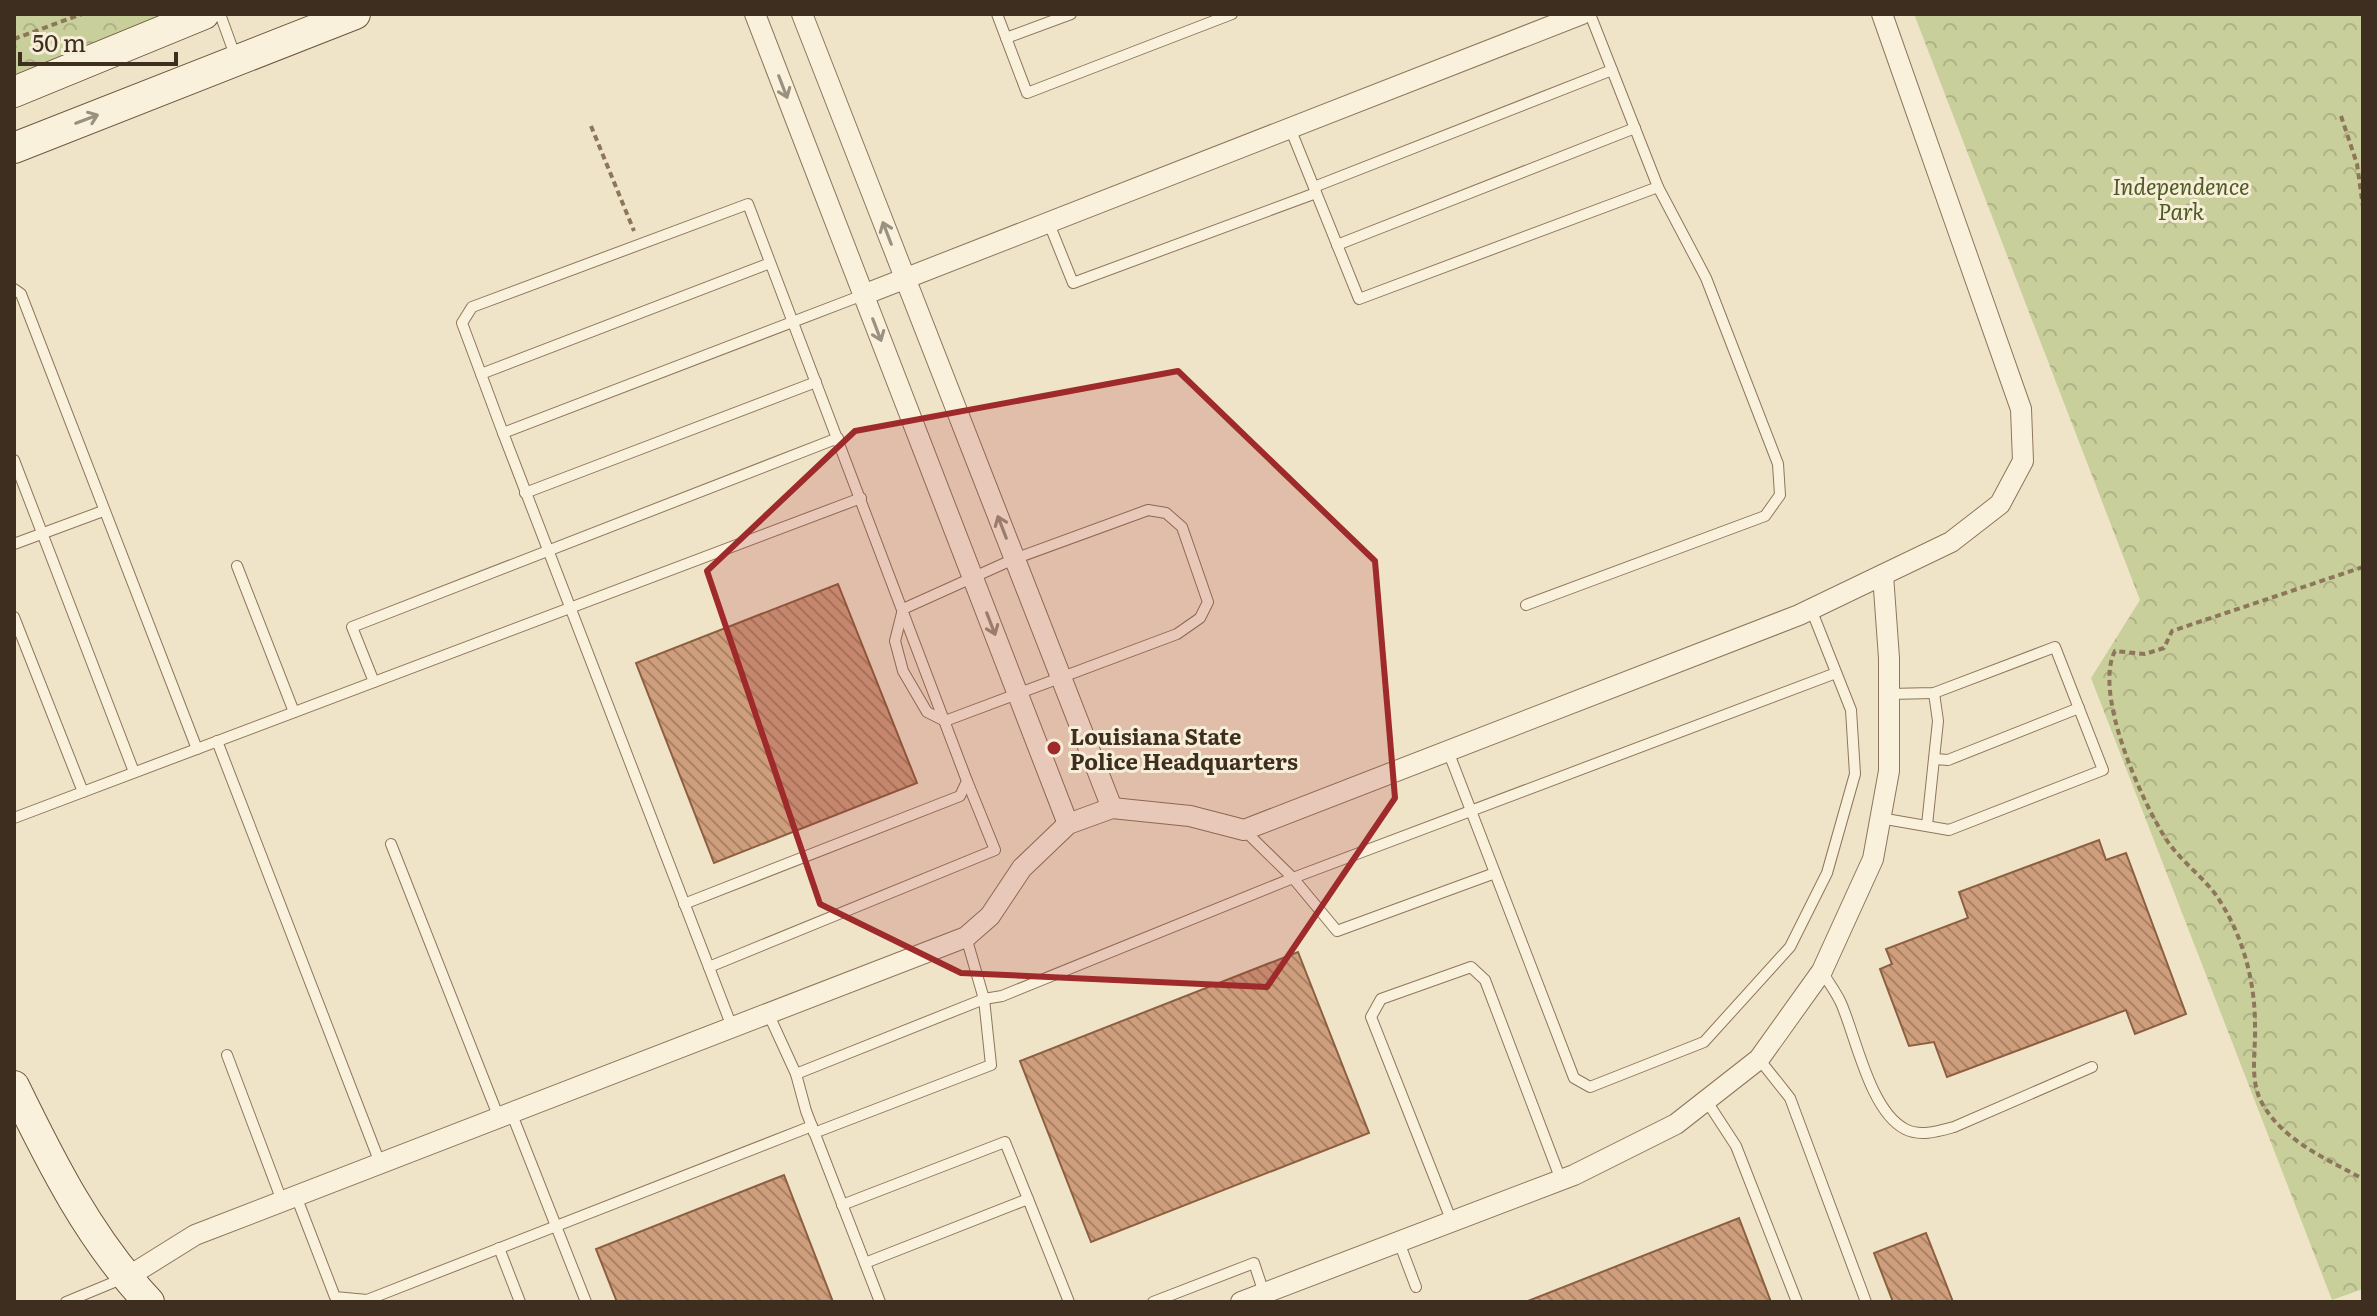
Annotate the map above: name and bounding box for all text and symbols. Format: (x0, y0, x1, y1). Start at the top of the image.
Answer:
scale bar (20, 16, 176, 66)
text: 50 m (32, 24, 86, 59)
one-way arrow (777, 74, 791, 99)
one-way arrow (74, 111, 99, 125)
park label: Independence Park (2112, 169, 2250, 227)
one-way arrow (879, 221, 893, 246)
one-way arrow (871, 317, 885, 341)
one-way arrow (994, 515, 1008, 540)
one-way arrow (984, 611, 999, 636)
place label: Louisiana State Police Headquarters (1070, 719, 1298, 777)
marker: Louisiana State Police Headquarters (1045, 739, 1063, 757)

